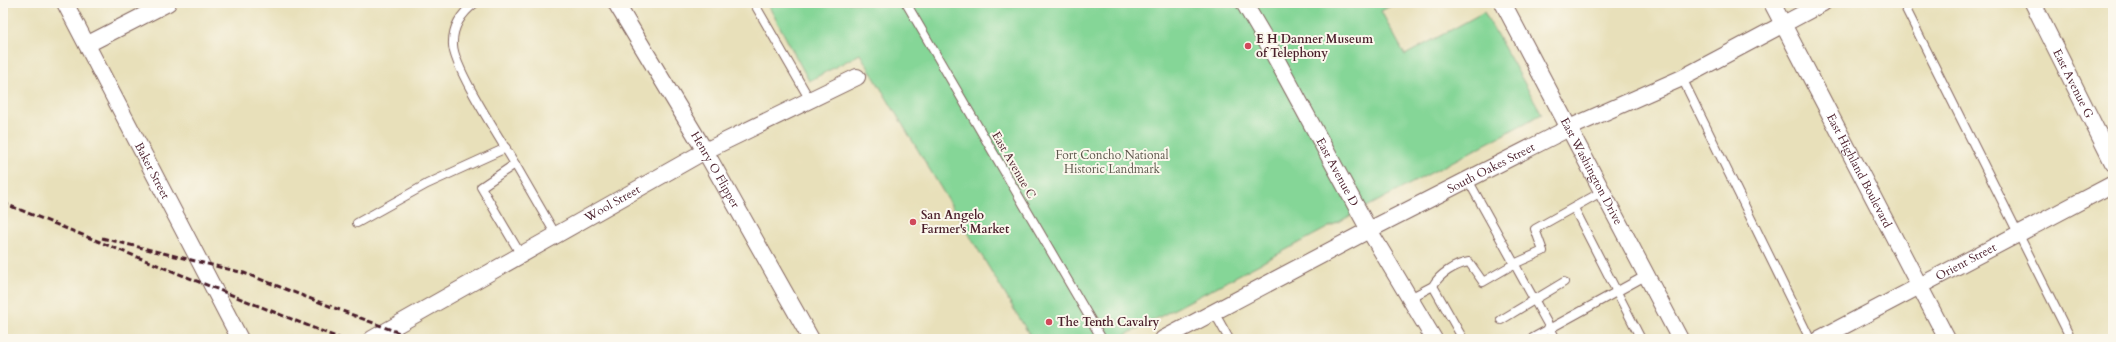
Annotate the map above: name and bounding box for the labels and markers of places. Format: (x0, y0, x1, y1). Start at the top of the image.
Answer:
place label: E H Danner Museum of Telephony (1256, 31, 1374, 61)
marker: E H Danner Museum of Telephony (1243, 41, 1253, 51)
place label: San Angelo Farmer's Market (921, 207, 1010, 237)
marker: San Angelo Farmer's Market (908, 217, 918, 227)
place label: The Tenth Cavalry (1057, 314, 1159, 330)
marker: The Tenth Cavalry (1044, 317, 1054, 327)

